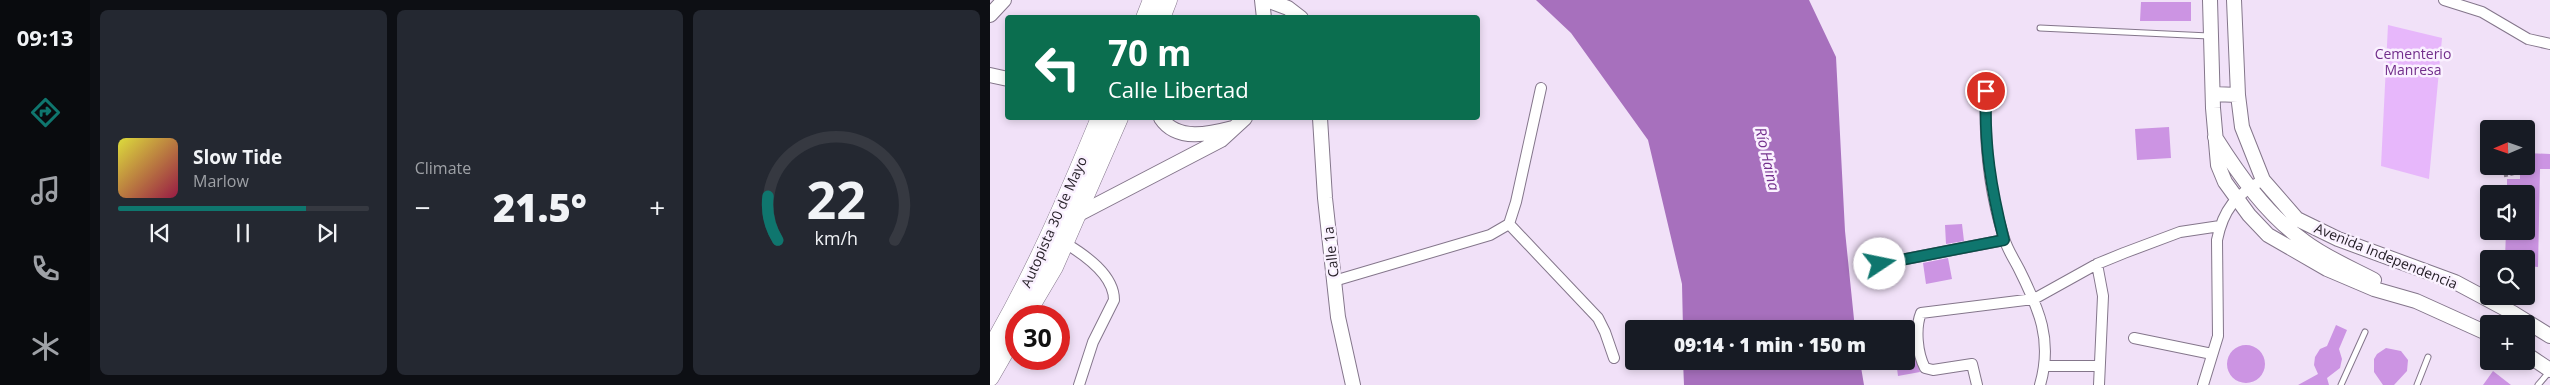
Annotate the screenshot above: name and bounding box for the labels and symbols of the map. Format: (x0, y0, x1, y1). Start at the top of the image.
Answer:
park label: Cementerio Manresa (2375, 44, 2451, 79)
pin (1965, 70, 2007, 112)
north arrow (2480, 120, 2535, 175)
water label: Río Haina (1751, 125, 1785, 193)
street label: Autopista 30 de Mayo (1016, 153, 1091, 290)
street label: Avenida Independencia (2312, 218, 2461, 293)
street label: Calle 1a (1318, 226, 1343, 278)
position arrow (1853, 237, 1905, 289)
speed limit sign: 30 (1005, 305, 1070, 370)

